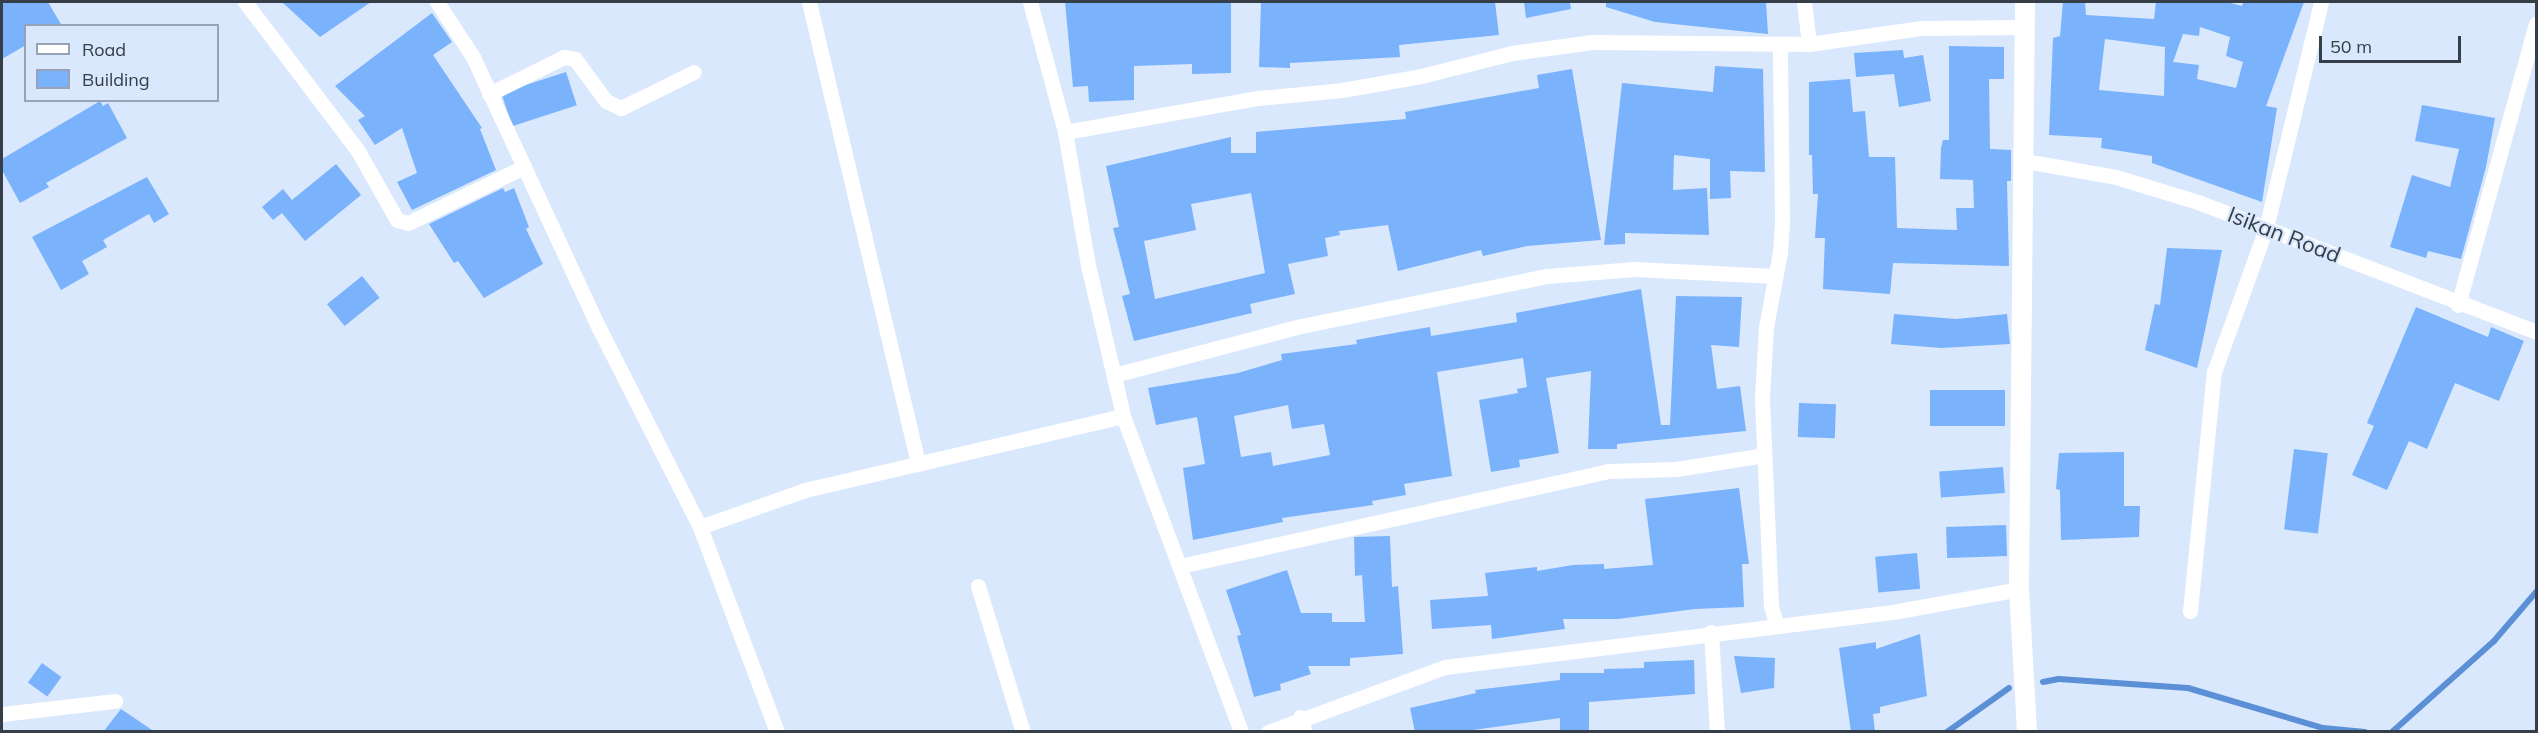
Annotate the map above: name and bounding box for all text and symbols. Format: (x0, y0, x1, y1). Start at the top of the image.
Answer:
legend (24, 24, 219, 102)
scale bar (2322, 24, 2464, 62)
text: 50 m (2330, 35, 2372, 58)
text: Road (82, 38, 126, 61)
text: Building (82, 68, 150, 91)
street label: Isikan Road (2224, 201, 2344, 269)

